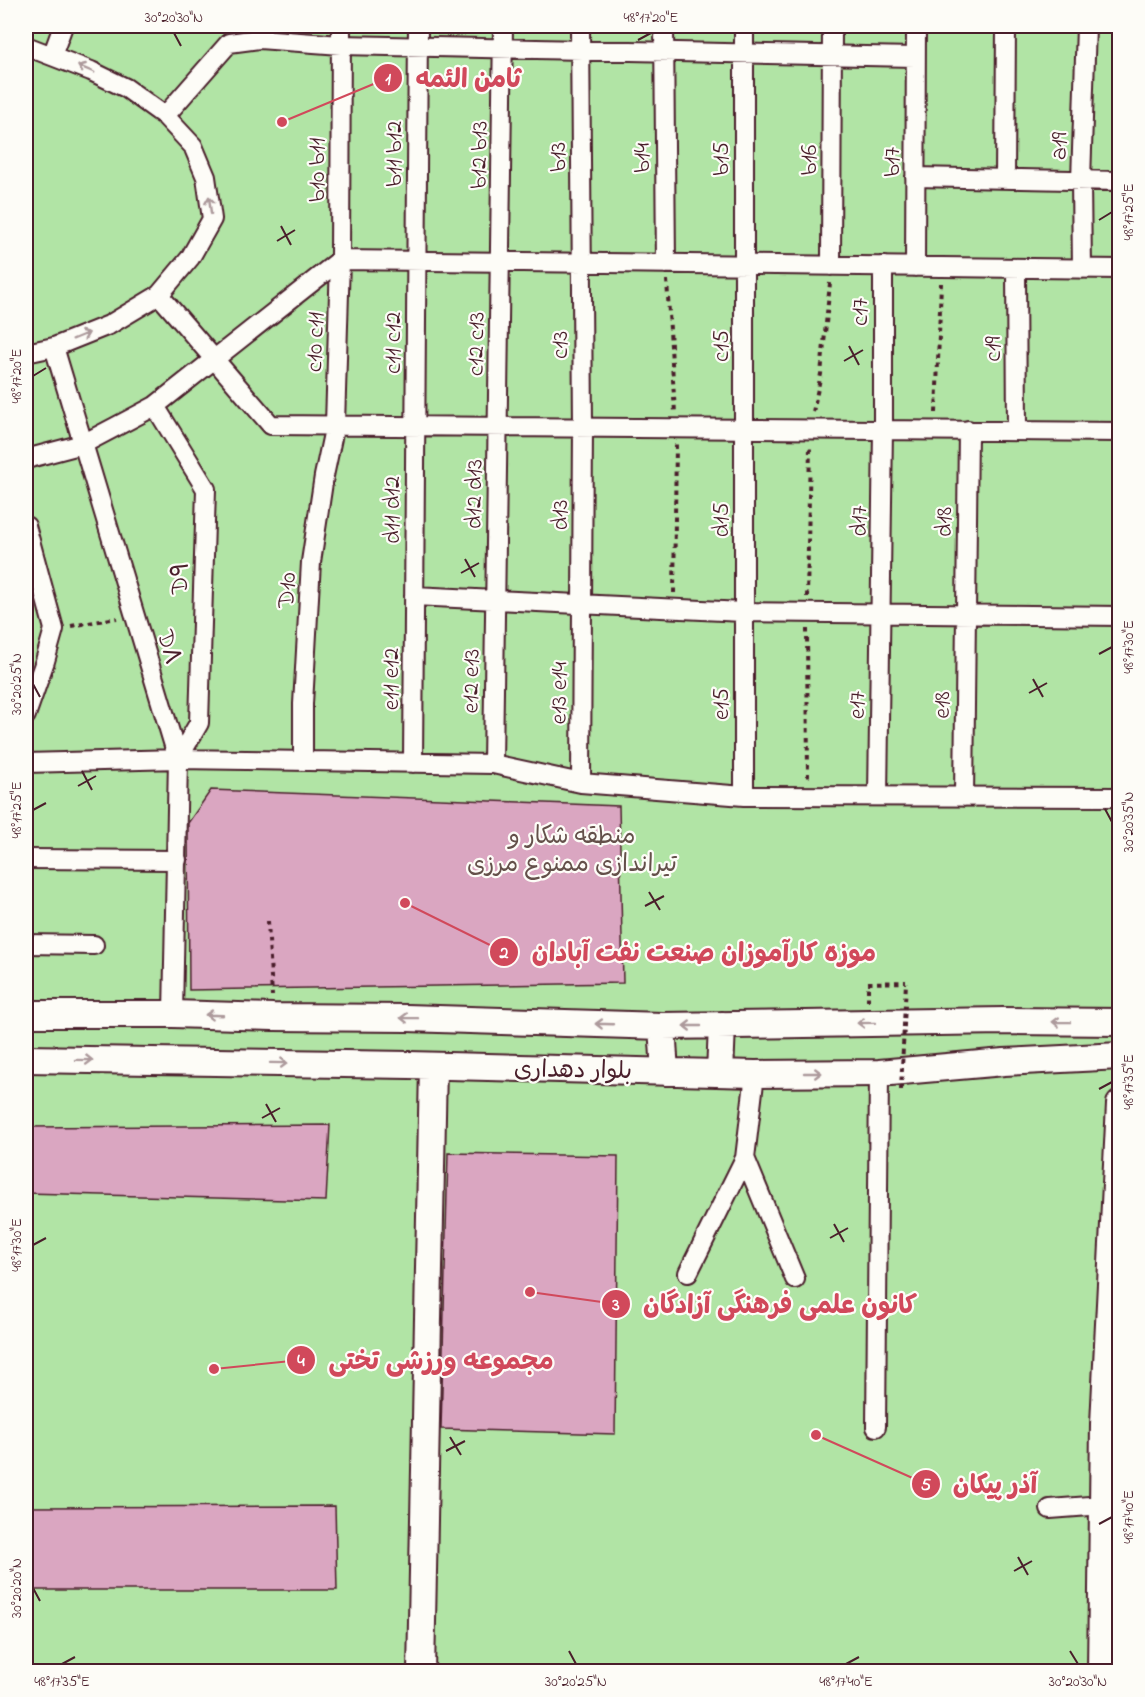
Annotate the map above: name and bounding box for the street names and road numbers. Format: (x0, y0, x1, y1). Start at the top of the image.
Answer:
street label: b11 b12 (378, 121, 413, 187)
street label: b12 b13 (462, 121, 499, 190)
street label: a19 (1043, 131, 1079, 161)
street label: b10 b11 (301, 137, 336, 202)
street label: b13 (542, 142, 577, 172)
street label: b15 (705, 142, 740, 176)
street label: b14 (626, 143, 661, 173)
street label: b16 (793, 144, 828, 175)
street label: b17 (876, 147, 911, 177)
street label: c17 (844, 298, 879, 326)
street label: c10 c11 (298, 311, 335, 373)
street label: c11 c12 (377, 312, 412, 374)
street label: c12 c13 (459, 312, 496, 377)
street label: c15 (705, 330, 740, 362)
street label: c13 (544, 331, 579, 359)
street label: c19 (977, 335, 1012, 362)
street label: d12 d13 (457, 459, 494, 529)
street label: d11 d12 (376, 476, 411, 544)
street label: d13 (544, 499, 579, 531)
street label: d15 (705, 502, 740, 537)
street label: d17 (843, 505, 878, 537)
street label: d18 (928, 507, 963, 537)
street label: D۹ (163, 561, 200, 596)
street label: D10 (270, 571, 307, 610)
street label: D۸ (146, 625, 189, 669)
street label: e11 e12 (375, 648, 410, 710)
street label: e12 e13 (454, 648, 491, 714)
street label: e13 e14 (542, 661, 579, 725)
street label: e15 (705, 688, 740, 720)
street label: e17 (841, 690, 876, 719)
street label: e18 (926, 691, 961, 719)
street label: بلوار دهداری (514, 1053, 632, 1090)

